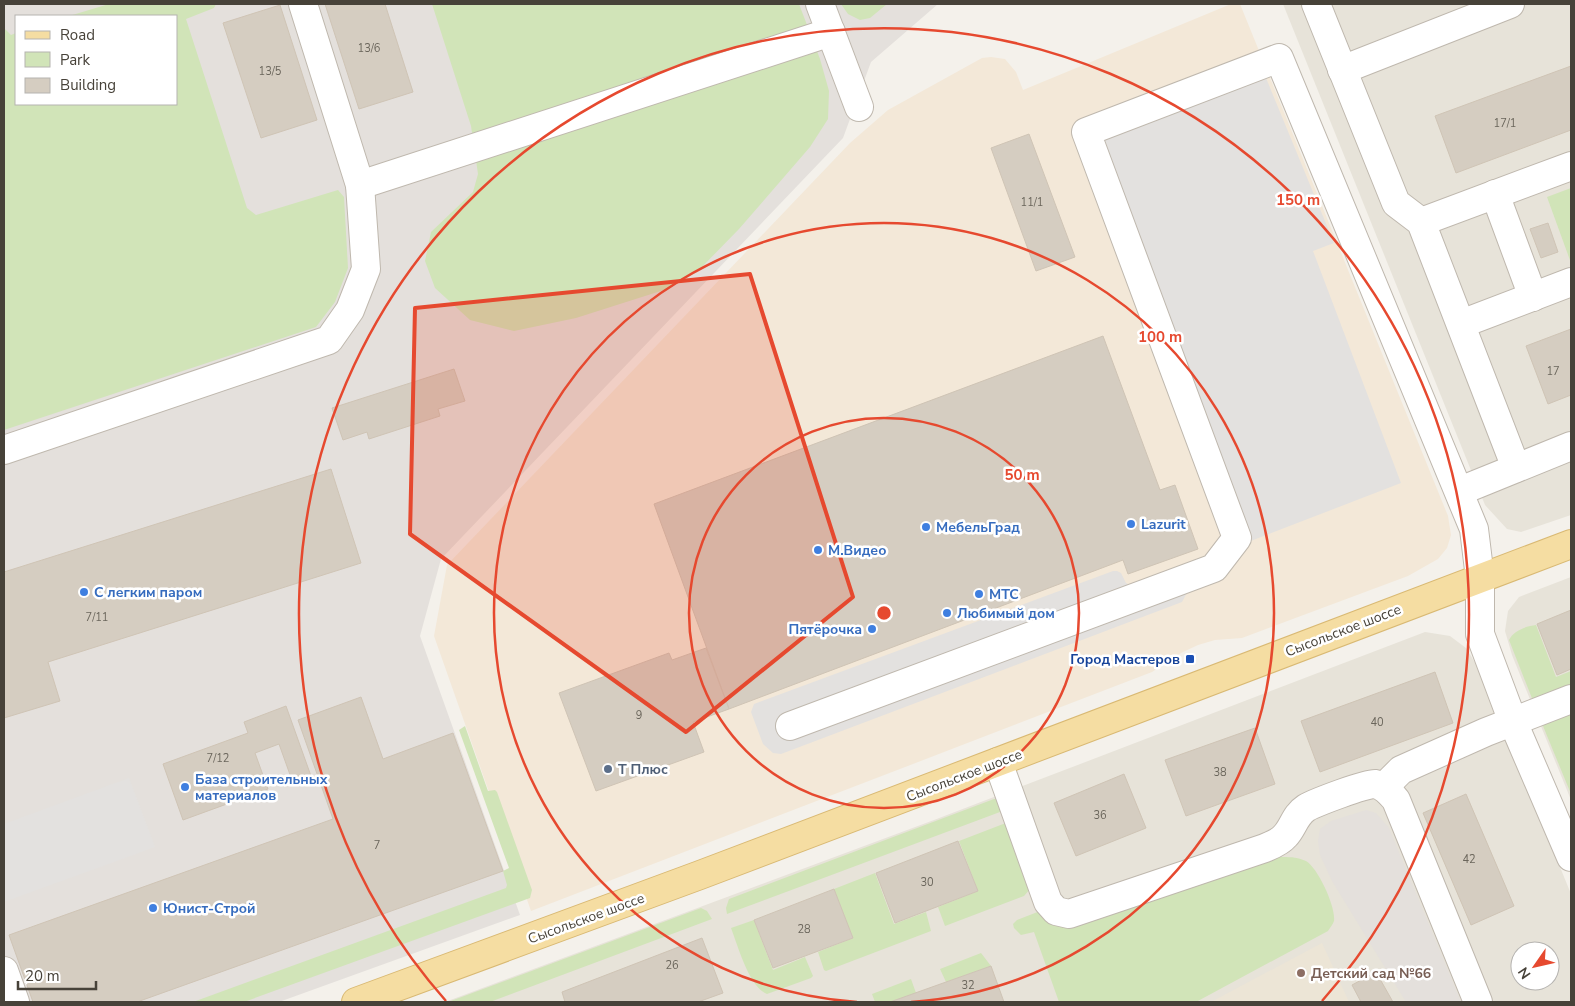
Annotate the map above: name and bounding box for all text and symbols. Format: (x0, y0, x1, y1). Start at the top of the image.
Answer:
legend (15, 15, 178, 105)
text: Road (60, 25, 95, 45)
house number: 13/6 (358, 41, 381, 56)
text: Park (60, 50, 90, 70)
house number: 13/5 (259, 64, 282, 79)
text: Building (60, 75, 116, 95)
house number: 17/1 (1494, 116, 1516, 131)
text: 150 m (1276, 190, 1320, 210)
house number: 11/1 (1021, 195, 1043, 210)
text: 100 m (1138, 327, 1182, 347)
house number: 17 (1546, 364, 1560, 379)
text: 50 m (1004, 465, 1040, 485)
place label: Lazurit (1141, 515, 1186, 534)
place label: МебельГрад (936, 518, 1020, 537)
marker: Lazurit (1125, 518, 1137, 530)
marker: МебельГрад (920, 521, 932, 533)
place label: М.Видео (828, 541, 886, 560)
marker: М.Видео (812, 544, 824, 556)
place label: С легким паром (94, 583, 202, 602)
place label: МТС (989, 585, 1019, 604)
marker: С легким паром (78, 586, 90, 598)
marker: МТС (973, 588, 985, 600)
street label: Сысольское шоссе (1283, 600, 1404, 661)
centre of rings (875, 604, 893, 622)
place label: Любимый дом (957, 604, 1055, 623)
marker: Любимый дом (941, 607, 953, 619)
house number: 7/11 (86, 610, 108, 625)
place label: Пятёрочка (789, 620, 862, 639)
marker: Пятёрочка (866, 623, 878, 635)
place label: Город Мастеров (1070, 650, 1180, 669)
marker: Город Мастеров (1184, 653, 1196, 665)
house number: 9 (636, 708, 642, 723)
house number: 40 (1370, 715, 1384, 730)
street label: Сысольское шоссе (904, 745, 1025, 806)
house number: 7/12 (207, 751, 229, 766)
place label: Т Плюс (618, 760, 668, 779)
marker: Т Плюс (602, 763, 614, 775)
house number: 38 (1213, 765, 1227, 780)
place label: База строительных материалов (195, 770, 328, 805)
marker: База строительных материалов (179, 781, 191, 793)
house number: 36 (1093, 808, 1107, 823)
house number: 7 (374, 838, 380, 853)
house number: 42 (1462, 852, 1476, 867)
house number: 30 (920, 875, 934, 890)
street label: Сысольское шоссе (525, 889, 647, 948)
place label: Юнист-Строй (163, 899, 255, 918)
marker: Юнист-Строй (147, 902, 159, 914)
house number: 28 (797, 922, 811, 937)
north arrow (1510, 941, 1560, 991)
scale bar (18, 958, 95, 990)
house number: 26 (665, 958, 679, 973)
text: N (1514, 963, 1535, 983)
place label: Детский сад №66 (1311, 964, 1431, 983)
text: 20 m (25, 966, 60, 986)
marker: Детский сад №66 (1295, 967, 1307, 979)
house number: 32 (961, 978, 975, 993)

